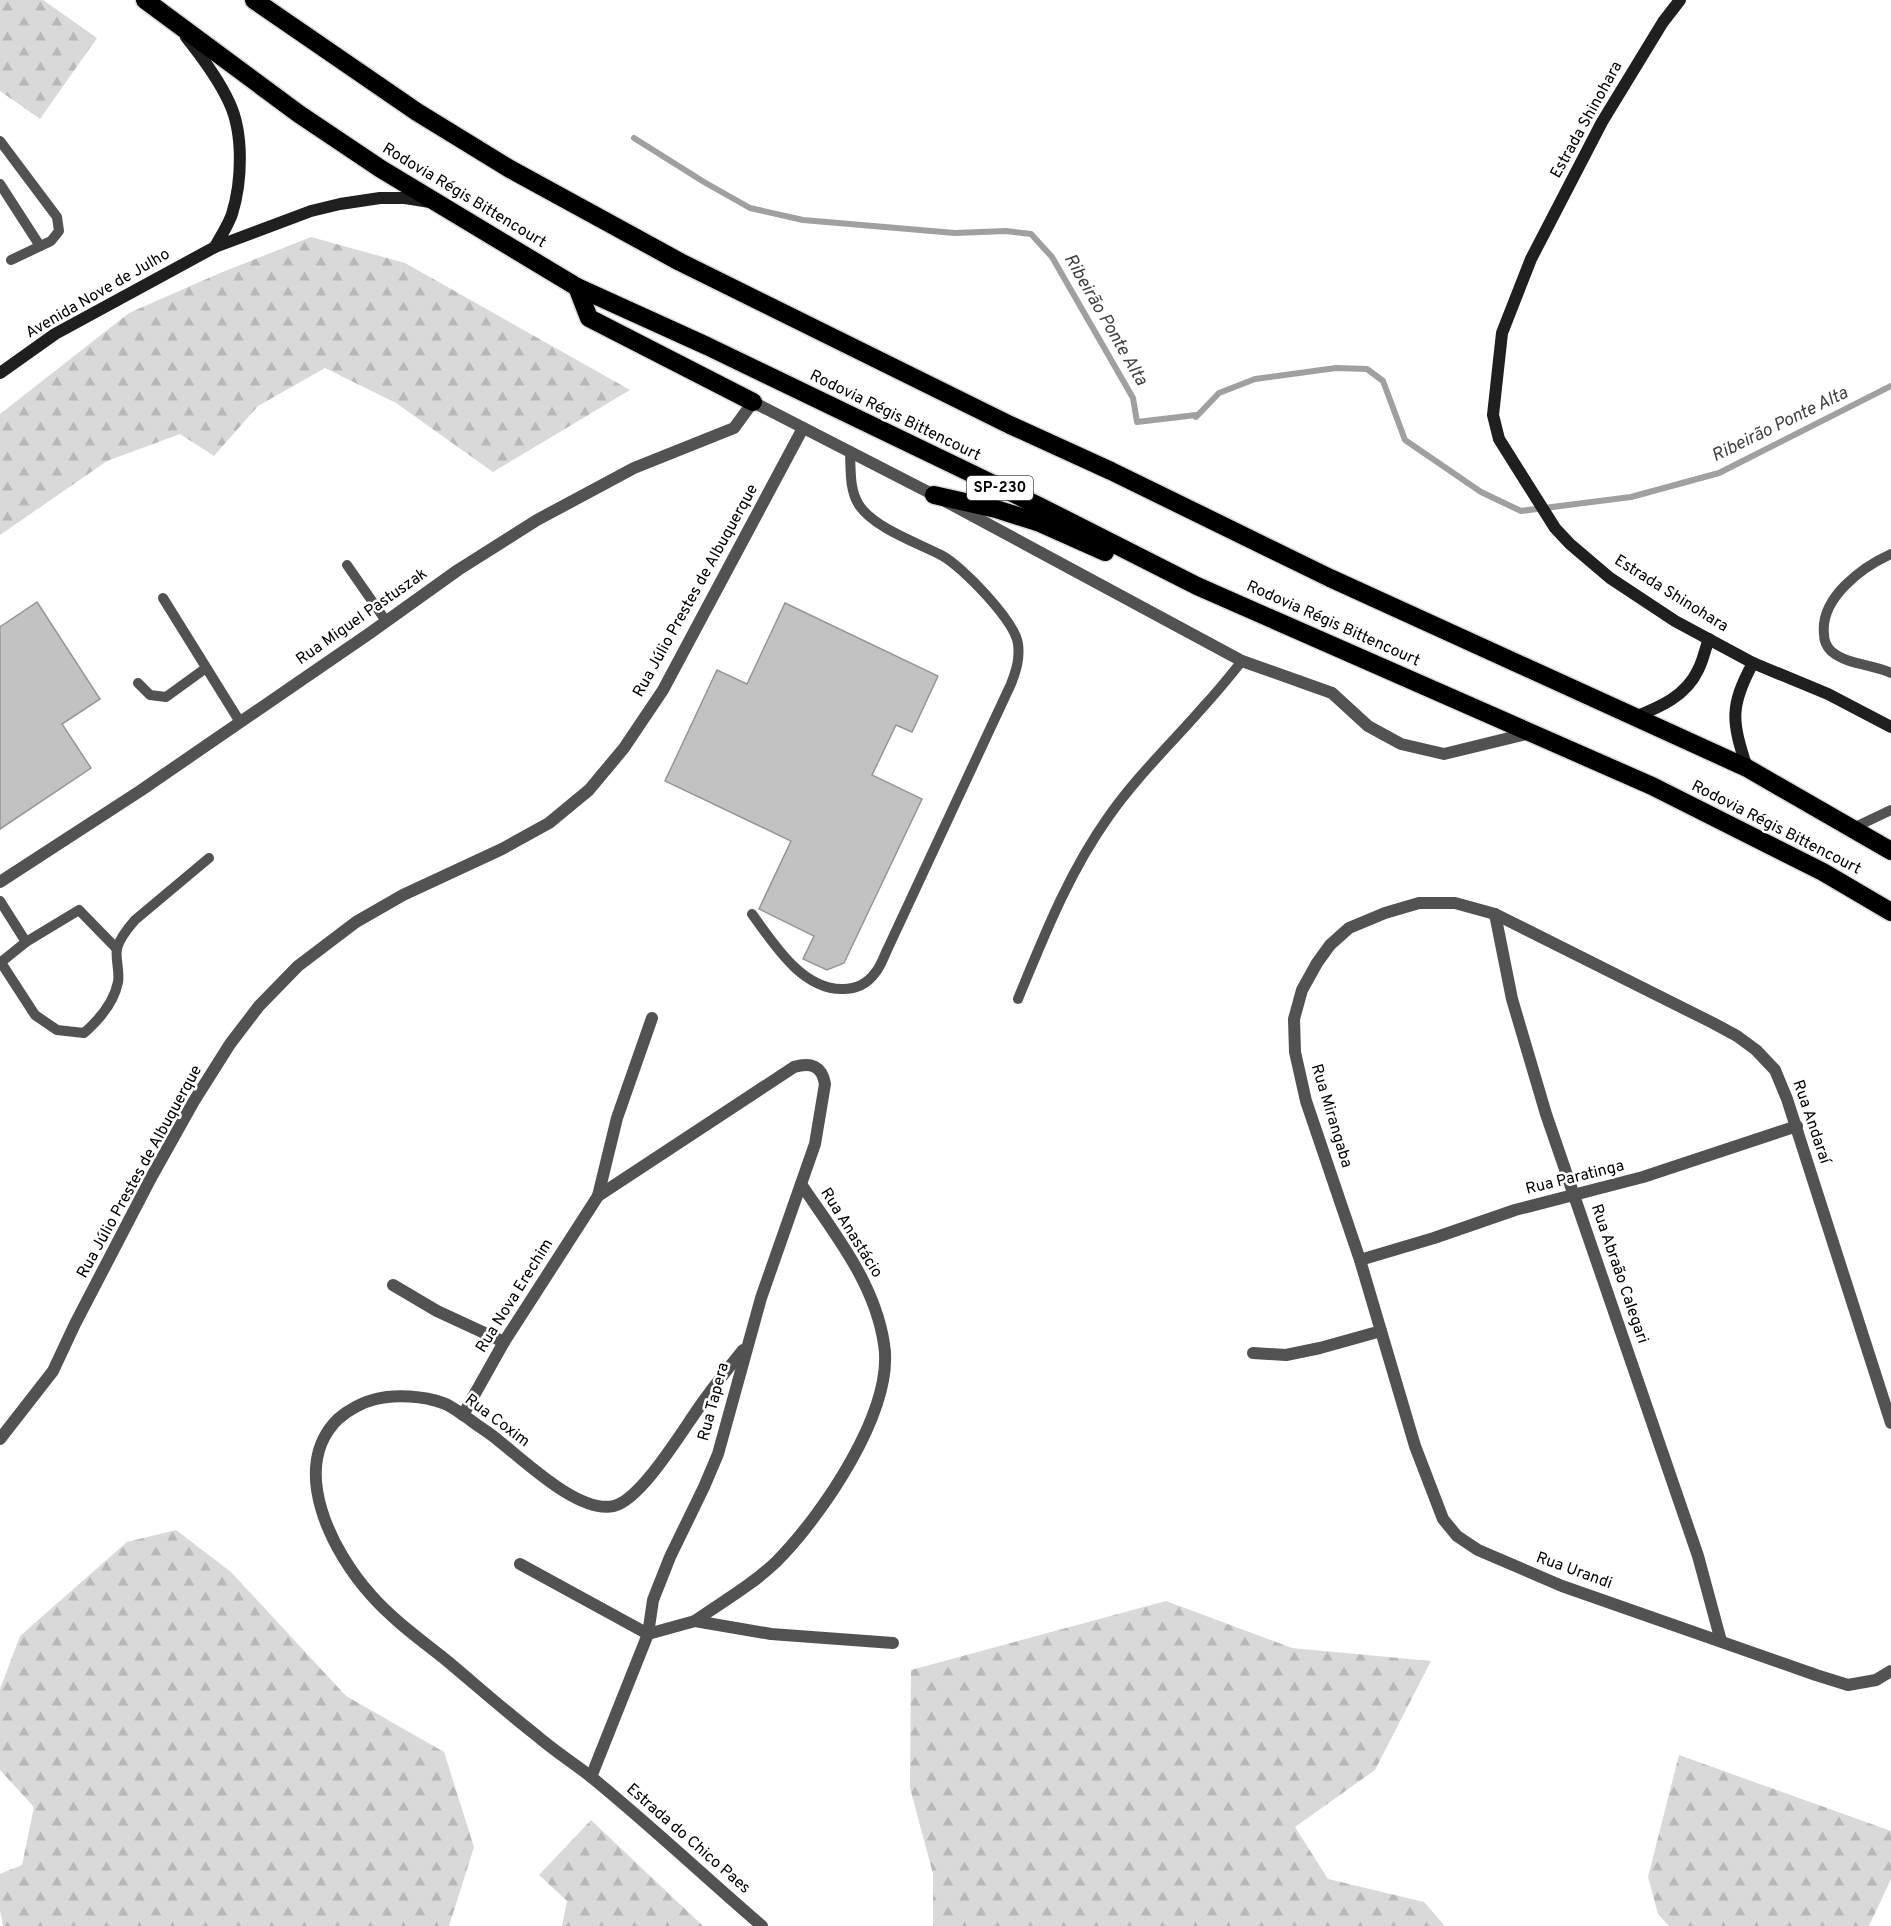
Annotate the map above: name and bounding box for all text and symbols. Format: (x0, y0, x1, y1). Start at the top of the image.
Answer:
street label: Estrada Shinohara (1547, 58, 1627, 182)
street label: Rodovia Régis Bittencourt (378, 139, 550, 253)
street label: Avenida Nove de Julho (22, 244, 174, 343)
water label: Ribeirão Ponte Alta (1058, 250, 1152, 391)
street label: Rodovia Régis Bittencourt (806, 366, 984, 466)
water label: Ribeirão Ponte Alta (1708, 382, 1853, 468)
road number: SP-230 (967, 476, 1033, 500)
street label: Rua Júlio Prestes de Albuquerque (629, 481, 763, 701)
street label: Estrada Shinohara (1610, 551, 1732, 637)
street label: Rua Miguel Pastuszak (293, 564, 431, 670)
street label: Rodovia Régis Bittencourt (1243, 577, 1423, 671)
street label: Rodovia Régis Bittencourt (1688, 776, 1864, 880)
street label: Rua Júlio Prestes de Albuquerque (73, 1062, 207, 1282)
street label: Rua Mirangaba (1306, 1062, 1356, 1170)
street label: Rua Andaraí (1787, 1078, 1835, 1168)
street label: Rua Paratinga (1524, 1156, 1626, 1200)
street label: Rua Anastácio (815, 1184, 887, 1282)
street label: Rua Abraão Calegari (1586, 1202, 1652, 1346)
street label: Rua Nova Erechim (472, 1235, 558, 1357)
street label: Rua Tapera (694, 1361, 734, 1443)
street label: Rua Coxim (460, 1390, 534, 1452)
street label: Rua Urandi (1533, 1548, 1615, 1594)
street label: Estrada do Chico Paes (622, 1780, 754, 1898)

